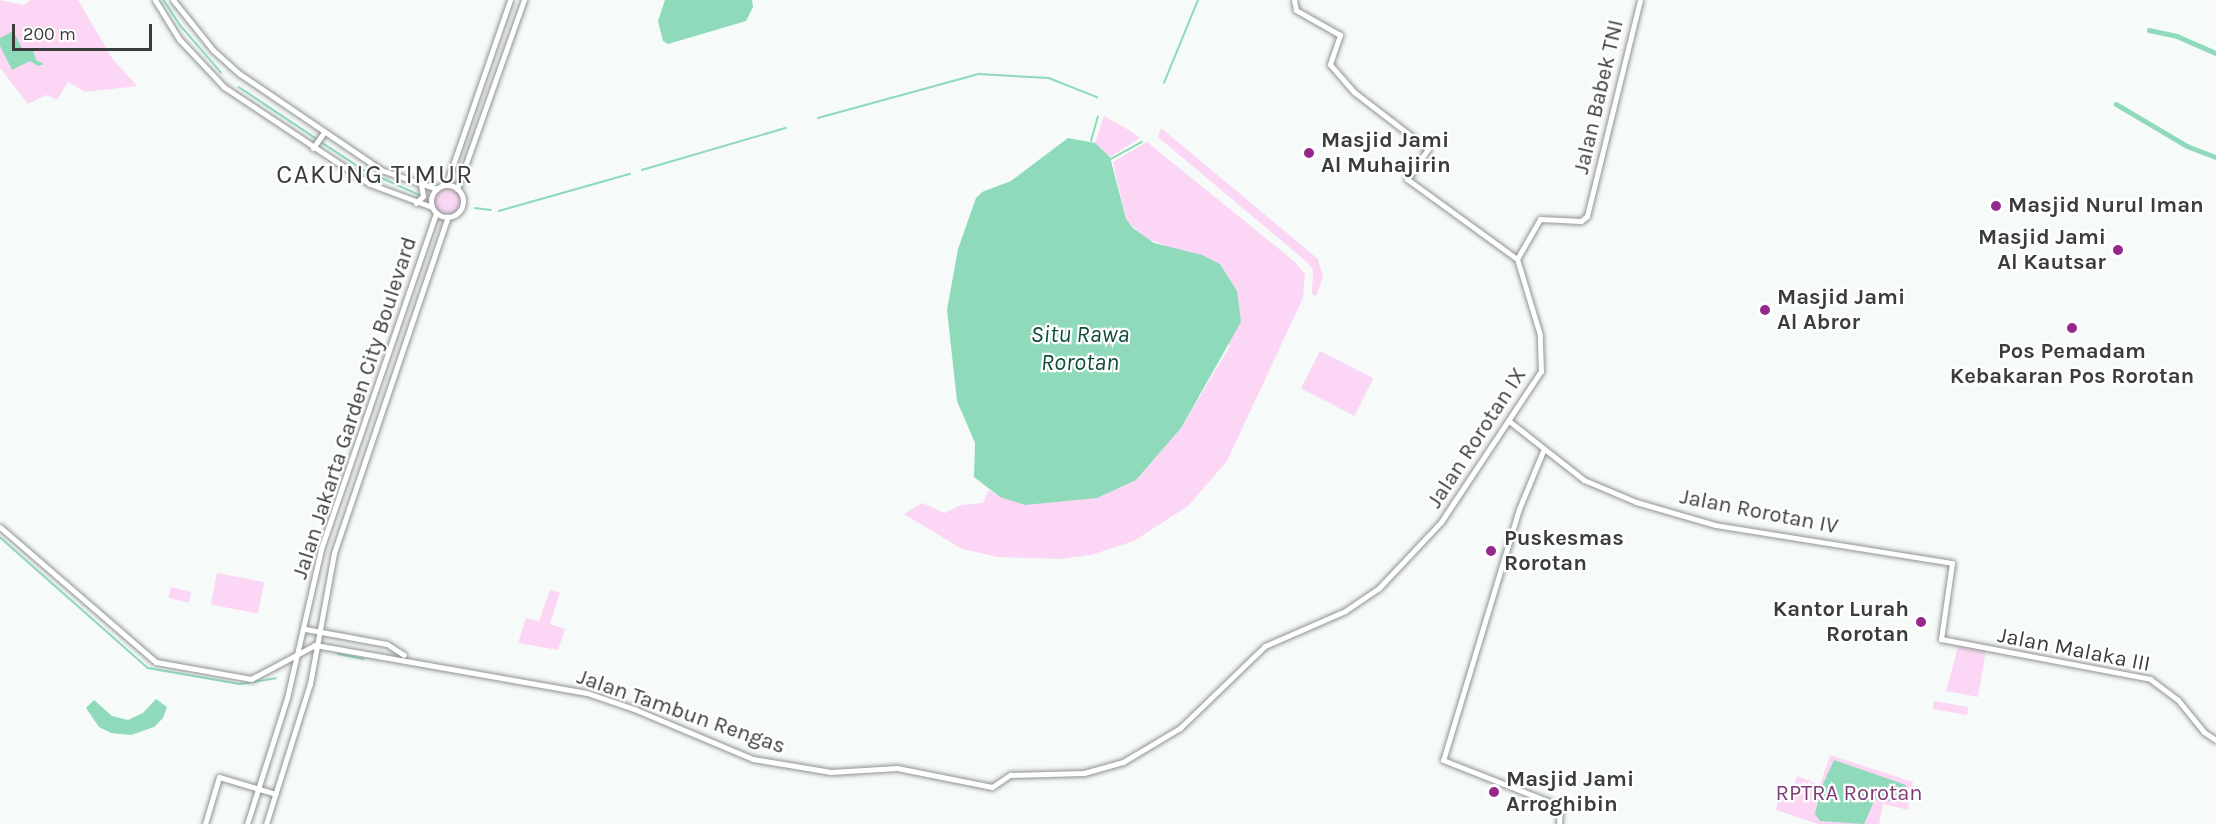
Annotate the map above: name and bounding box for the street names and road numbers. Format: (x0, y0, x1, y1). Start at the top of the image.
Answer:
street label: Jalan Babek TNI (1568, 17, 1630, 177)
street label: Jalan Jakarta Garden City Boulevard (287, 234, 423, 582)
street label: Jalan Rorotan IX (1422, 363, 1532, 513)
street label: Jalan Rorotan IV (1678, 484, 1840, 540)
street label: Jalan Malaka III (1995, 622, 2153, 678)
street label: Jalan Tambun Rengas (573, 664, 789, 760)

